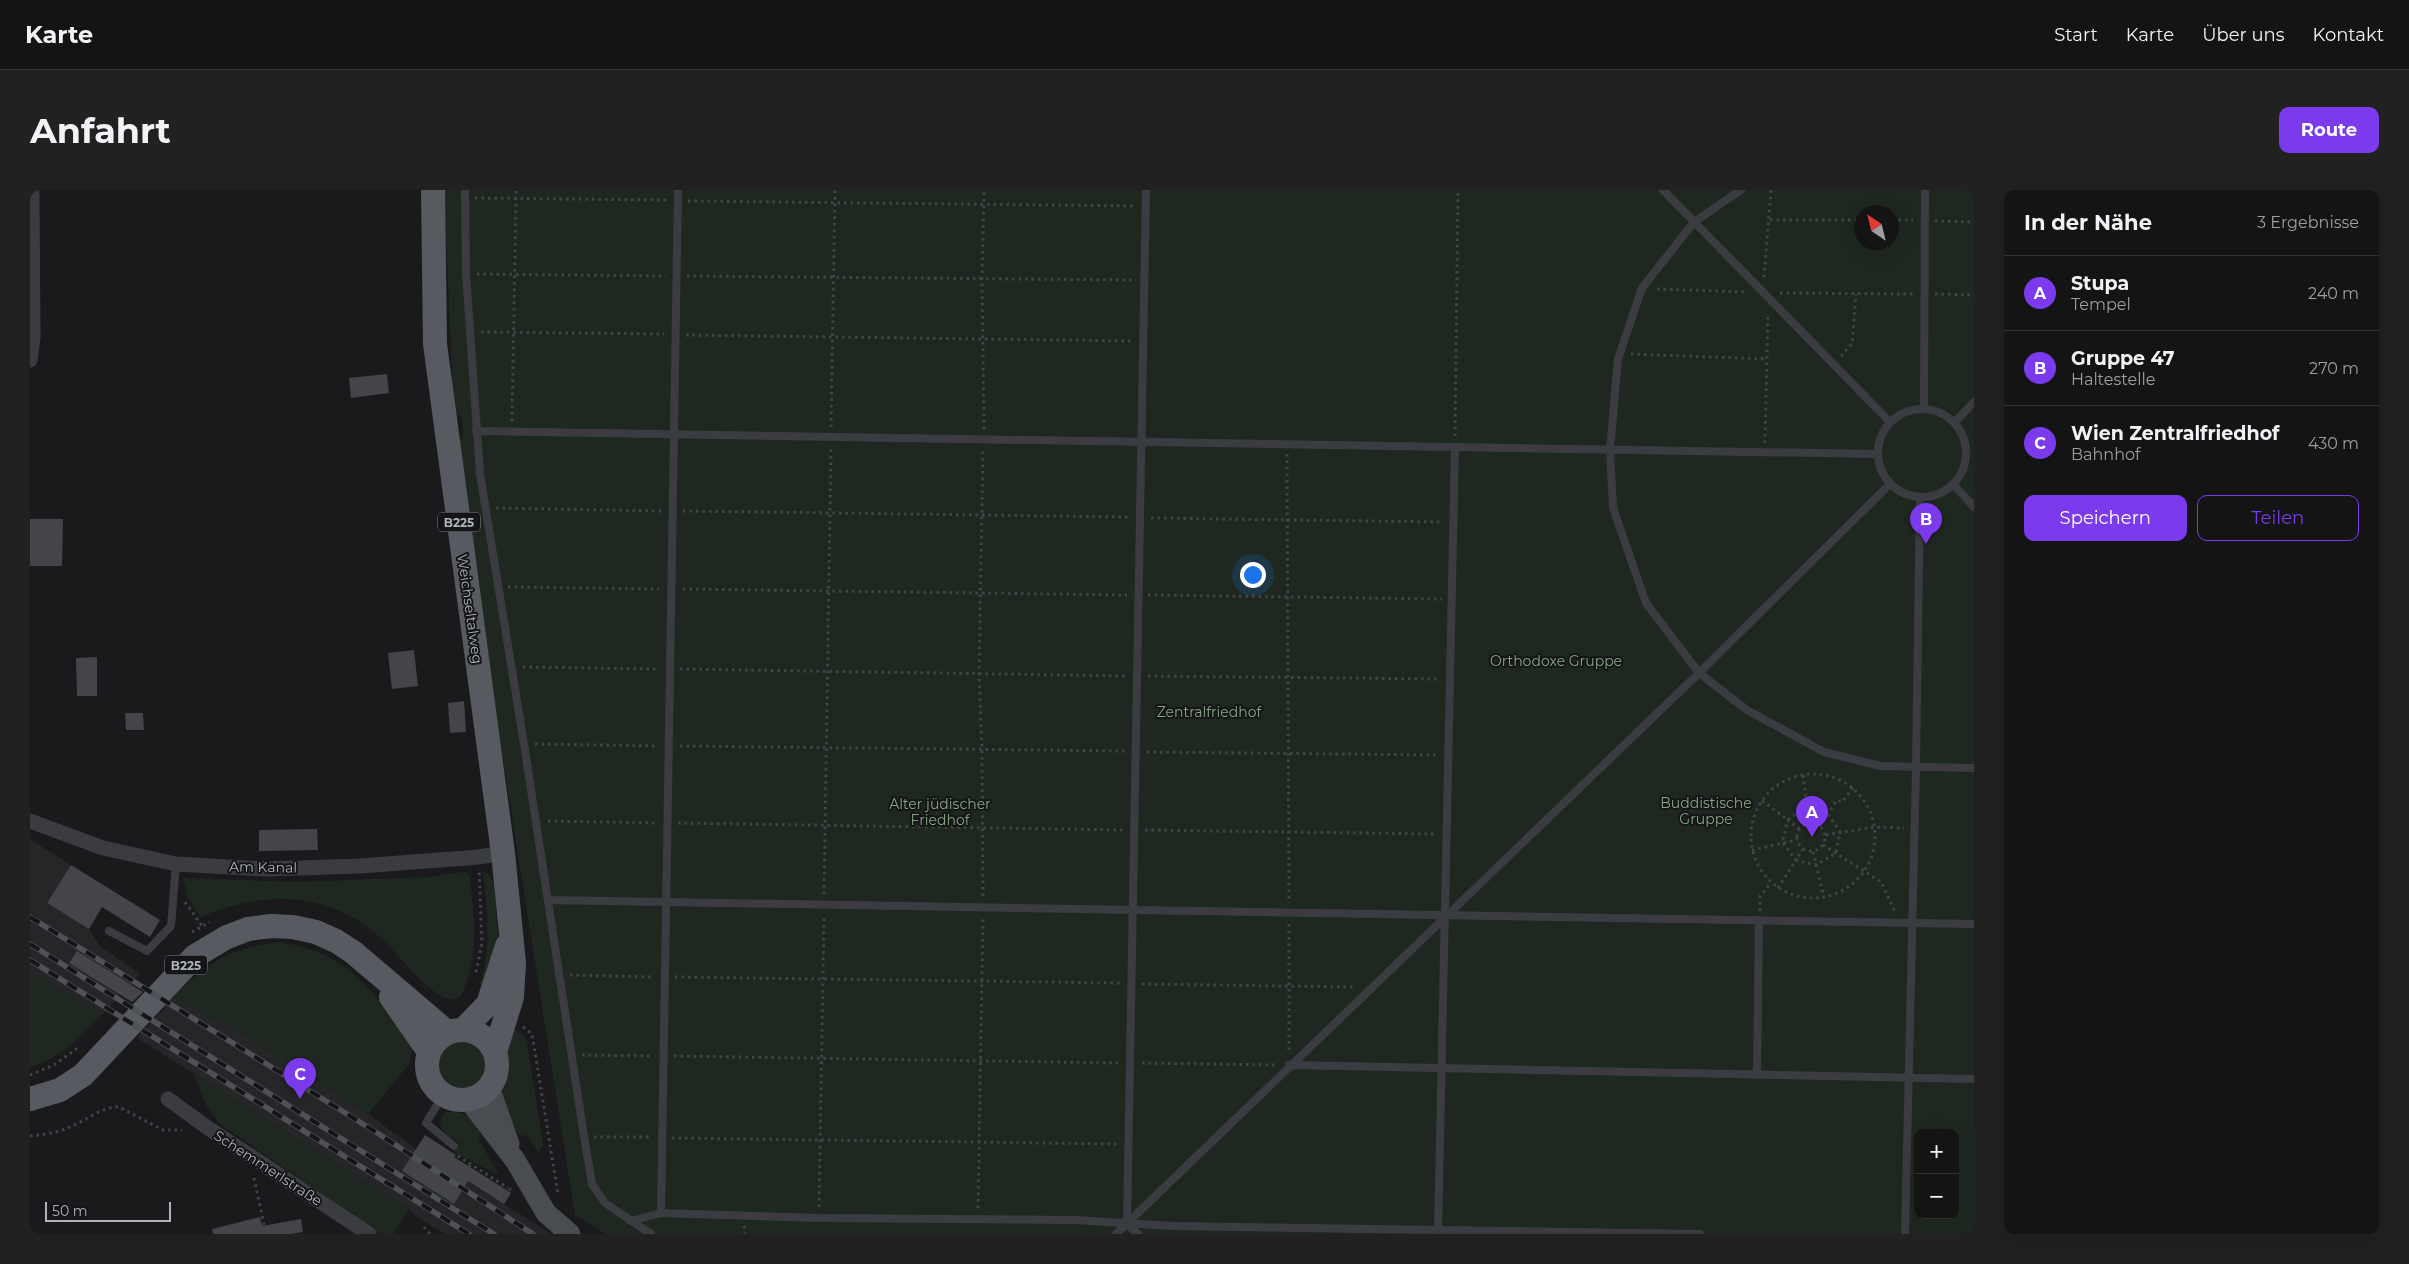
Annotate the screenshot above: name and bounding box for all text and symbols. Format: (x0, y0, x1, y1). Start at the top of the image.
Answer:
text: Karte (25, 20, 93, 49)
text: Start (2054, 24, 2098, 46)
text: Karte (2126, 24, 2174, 46)
text: Über uns (2202, 24, 2285, 46)
text: Kontakt (2313, 24, 2384, 46)
button: Route (2279, 107, 2379, 153)
text: Anfahrt (30, 109, 171, 152)
north arrow (1854, 205, 1899, 250)
text: In der Nähe (2024, 210, 2152, 235)
text: 3 Ergebnisse (2257, 213, 2359, 232)
text: Stupa (2071, 272, 2129, 295)
text: A (2034, 284, 2046, 303)
text: 240 m (2308, 284, 2359, 303)
text: Tempel (2071, 295, 2131, 314)
text: Gruppe 47 (2071, 347, 2175, 370)
text: B (2034, 359, 2046, 378)
text: 270 m (2309, 359, 2359, 378)
text: Haltestelle (2071, 370, 2155, 389)
text: Wien Zentralfriedhof (2071, 422, 2279, 445)
text: C (2034, 434, 2046, 453)
text: 430 m (2308, 434, 2359, 453)
text: Bahnhof (2071, 445, 2140, 464)
button: Speichern (2024, 495, 2187, 541)
button: Teilen (2197, 495, 2359, 541)
pin: B (1910, 503, 1942, 544)
road number: B225 (438, 512, 480, 532)
street label: Weichseltalweg (453, 553, 487, 665)
your location (1240, 562, 1266, 588)
park label: Orthodoxe Gruppe (1490, 652, 1622, 670)
park label: Zentralfriedhof (1157, 703, 1263, 721)
park label: Buddistische Gruppe (1660, 794, 1752, 828)
park label: Alter jüdischer Friedhof (889, 795, 991, 829)
pin: A (1796, 796, 1828, 837)
street label: Am Kanal (229, 857, 297, 877)
road number: B225 (165, 956, 207, 974)
pin: C (284, 1058, 316, 1099)
street label: Schemmerlstraße (211, 1126, 325, 1210)
map controls (1914, 1129, 1959, 1219)
button: + (1914, 1129, 1959, 1174)
button: − (1914, 1174, 1959, 1219)
scale bar (45, 1199, 171, 1222)
text: 50 m (52, 1202, 88, 1220)

